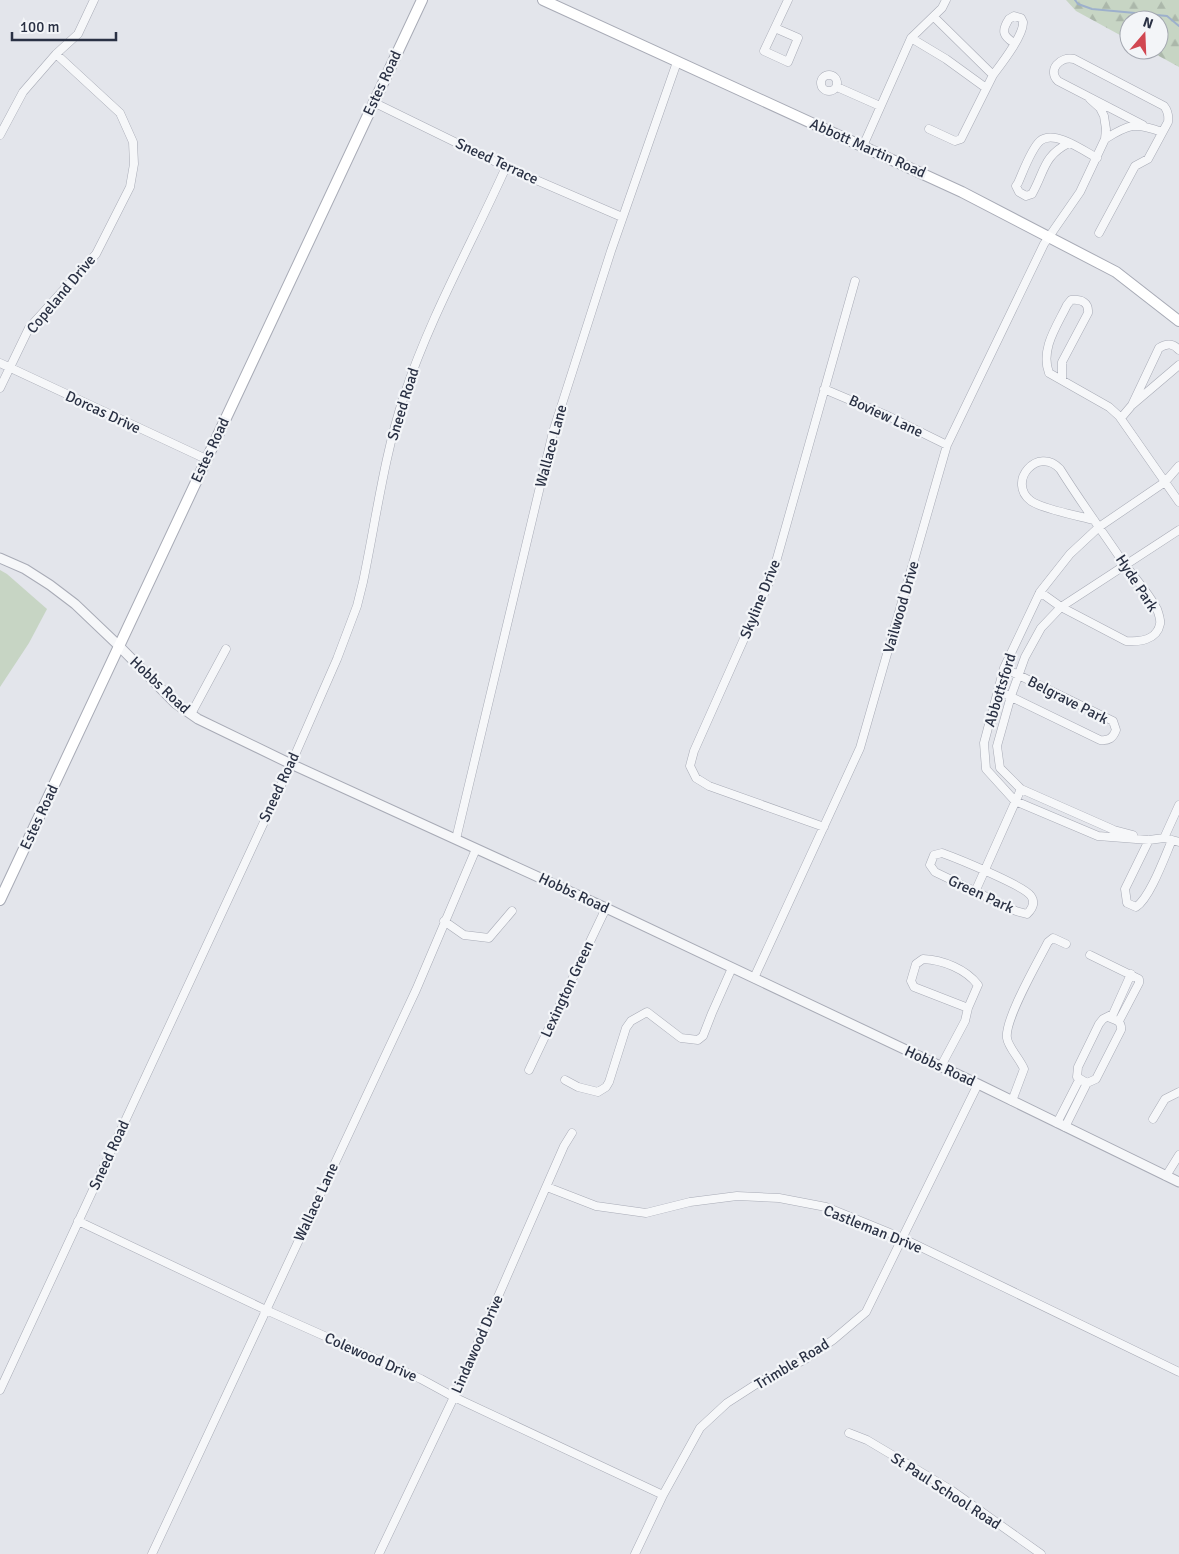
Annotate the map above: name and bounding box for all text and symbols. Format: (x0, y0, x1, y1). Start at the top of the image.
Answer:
scale bar (12, 10, 116, 42)
north arrow (1119, 10, 1169, 60)
text: N (1141, 14, 1155, 33)
text: 100 m (20, 18, 60, 36)
street label: Estes Road (359, 48, 405, 118)
street label: Abbott Martin Road (807, 114, 929, 182)
street label: Sneed Terrace (453, 134, 541, 188)
street label: Copeland Drive (23, 251, 99, 337)
street label: Sneed Road (383, 366, 423, 442)
street label: Dorcas Drive (63, 387, 143, 437)
street label: Boview Lane (846, 391, 926, 441)
street label: Wallace Lane (531, 403, 571, 489)
street label: Estes Road (187, 415, 233, 485)
street label: Hyde Park (1112, 551, 1162, 615)
street label: Skyline Drive (736, 557, 784, 641)
street label: Vailwood Drive (879, 559, 923, 655)
street label: Abbottsford (980, 651, 1020, 729)
street label: Hobbs Road (126, 653, 194, 717)
street label: Belgrave Park (1025, 672, 1112, 728)
street label: Sneed Road (255, 749, 303, 825)
street label: Estes Road (16, 782, 62, 852)
street label: Hobbs Road (536, 869, 612, 917)
street label: Green Park (945, 871, 1017, 917)
street label: Lexington Green (537, 938, 597, 1040)
street label: Hobbs Road (902, 1042, 978, 1090)
street label: Sneed Road (85, 1117, 133, 1193)
street label: Wallace Lane (290, 1160, 342, 1244)
street label: Castleman Drive (821, 1201, 925, 1257)
street label: Lindawood Drive (447, 1292, 507, 1396)
street label: Colewood Drive (322, 1329, 420, 1385)
street label: Trimble Road (752, 1335, 832, 1393)
street label: St Paul School Road (888, 1449, 1004, 1533)

